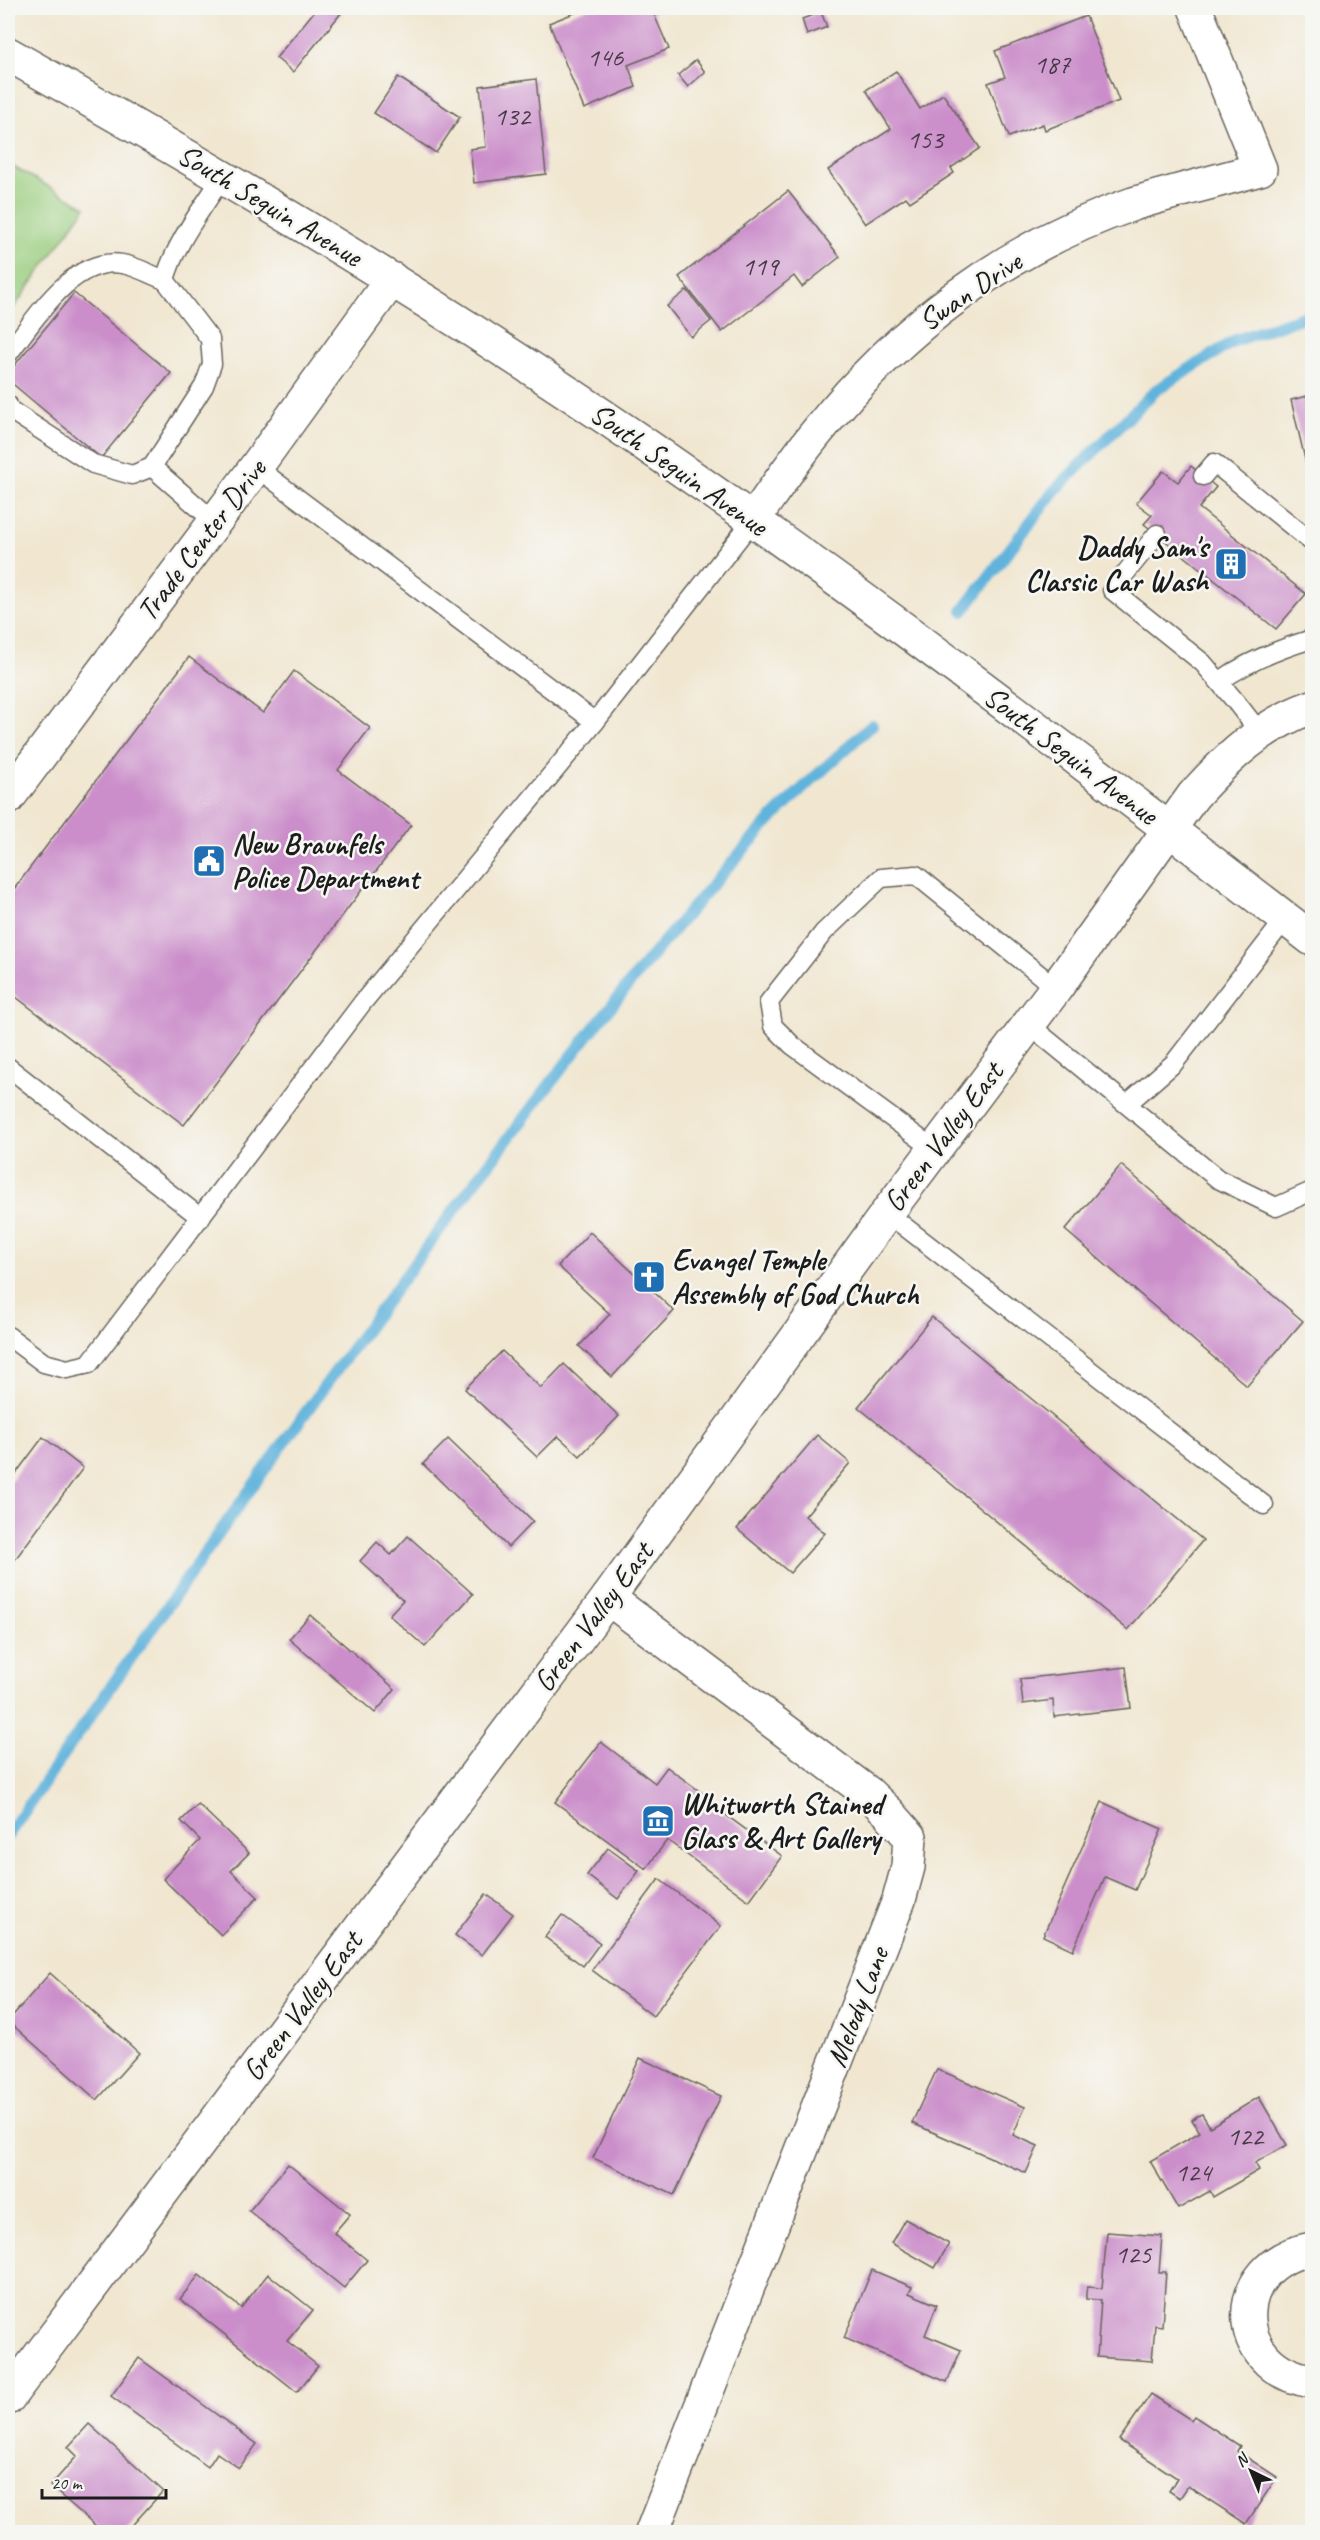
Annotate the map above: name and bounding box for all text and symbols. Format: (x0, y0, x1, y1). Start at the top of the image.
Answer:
house number: 146 (587, 40, 624, 74)
house number: 187 (1034, 47, 1072, 81)
house number: 132 (494, 99, 532, 133)
house number: 153 (907, 122, 945, 156)
street label: South Seguin Avenue (171, 135, 371, 276)
street label: Swan Drive (911, 241, 1031, 339)
house number: 119 (742, 249, 780, 283)
street label: South Seguin Avenue (583, 394, 777, 546)
street label: Trade Center Drive (128, 450, 276, 628)
place label: Daddy Sam's Classic Car Wash (1025, 528, 1211, 600)
building icon: Daddy Sam's Classic Car Wash (1213, 546, 1249, 582)
street label: South Seguin Avenue (976, 677, 1167, 834)
place label: New Braunfels Police Department (232, 825, 421, 897)
public building icon: New Braunfels Police Department (191, 843, 227, 879)
street label: Green Valley East (875, 1052, 1013, 1219)
place label: Evangel Temple Assembly of God Church (672, 1241, 920, 1313)
church icon: Evangel Temple Assembly of God Church (631, 1259, 667, 1295)
street label: Green Valley East (525, 1532, 663, 1699)
place label: Whitworth Stained Glass & Art Gallery (681, 1785, 887, 1857)
museum icon: Whitworth Stained Glass & Art Gallery (640, 1803, 676, 1839)
street label: Green Valley East (234, 1921, 372, 2088)
street label: Melody Lane (817, 1940, 898, 2072)
house number: 122 (1227, 2119, 1265, 2153)
house number: 124 (1175, 2155, 1214, 2189)
house number: 125 (1115, 2237, 1153, 2271)
north arrow (1221, 2441, 1281, 2501)
text: N (1231, 2448, 1254, 2471)
scale bar (42, 2462, 166, 2500)
text: 20 m (51, 2472, 84, 2494)

